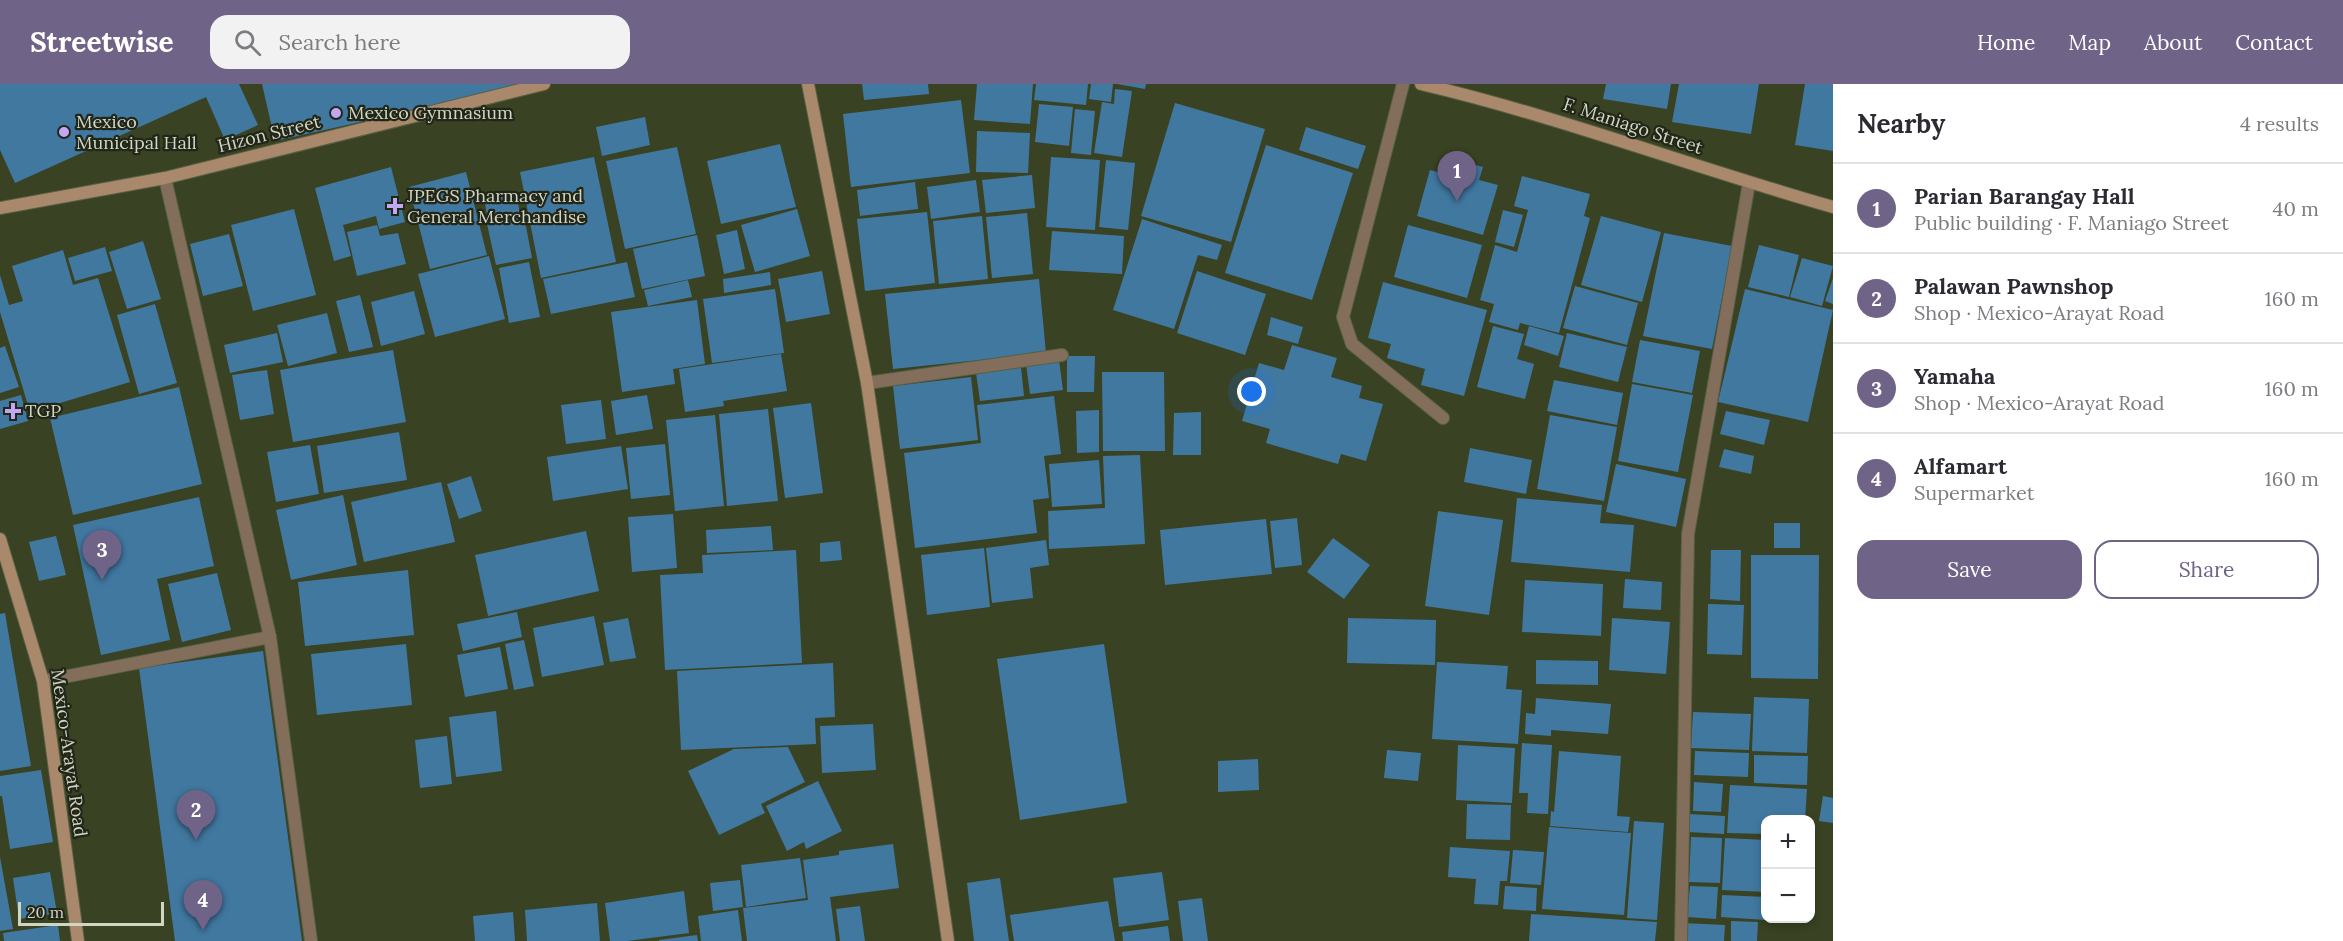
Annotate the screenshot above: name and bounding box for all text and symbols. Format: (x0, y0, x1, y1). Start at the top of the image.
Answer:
search box (210, 15, 630, 69)
text: Streetwise (30, 24, 174, 60)
icon: search (231, 26, 264, 59)
text: Search here (279, 28, 401, 56)
text: Home (1977, 29, 2035, 56)
text: Map (2068, 29, 2111, 56)
text: About (2144, 29, 2202, 56)
text: Contact (2235, 29, 2313, 56)
street label: F. Maniago Street (1561, 92, 1706, 159)
place label: Mexico Gymnasium (348, 101, 513, 124)
marker: Mexico Gymnasium (329, 106, 343, 120)
text: Nearby (1857, 107, 1945, 140)
place label: Mexico Municipal Hall (76, 110, 197, 154)
street label: Hizon Street (215, 110, 323, 157)
text: 4 results (2240, 111, 2319, 136)
marker: Mexico Municipal Hall (57, 125, 71, 139)
pin: 1 (1438, 152, 1476, 201)
text: Parian Barangay Hall (1914, 182, 2135, 210)
place label: JPEGS Pharmacy and General Merchandise (406, 184, 586, 228)
text: 1 (1872, 196, 1881, 221)
text: 40 m (2273, 196, 2319, 221)
marker: JPEGS Pharmacy and General Merchandise (388, 199, 402, 213)
text: Public building · F. Maniago Street (1914, 210, 2229, 235)
text: Palawan Pawnshop (1914, 272, 2114, 300)
text: 2 (1871, 286, 1882, 311)
text: 160 m (2265, 286, 2319, 311)
text: Shop · Mexico-Arayat Road (1914, 300, 2165, 325)
text: Yamaha (1914, 362, 1995, 390)
text: 3 (1871, 376, 1882, 401)
text: 160 m (2265, 376, 2319, 401)
your location (1237, 377, 1266, 406)
text: Shop · Mexico-Arayat Road (1914, 390, 2165, 415)
place label: TGP (25, 399, 61, 422)
marker: TGP (6, 404, 20, 418)
text: Alfamart (1914, 452, 2007, 480)
text: 4 (1871, 466, 1882, 491)
text: 160 m (2265, 466, 2319, 491)
text: Supermarket (1914, 480, 2034, 505)
pin: 3 (82, 530, 122, 580)
button: Save (1857, 540, 2082, 599)
button: Share (2094, 540, 2319, 599)
street label: Mexico-Arayat Road (46, 668, 93, 839)
pin: 2 (176, 790, 216, 840)
map controls (1761, 815, 1815, 923)
button: + (1761, 815, 1815, 869)
button: − (1761, 869, 1815, 923)
pin: 4 (184, 880, 222, 930)
scale bar (18, 899, 164, 926)
text: 20 m (27, 902, 64, 922)

